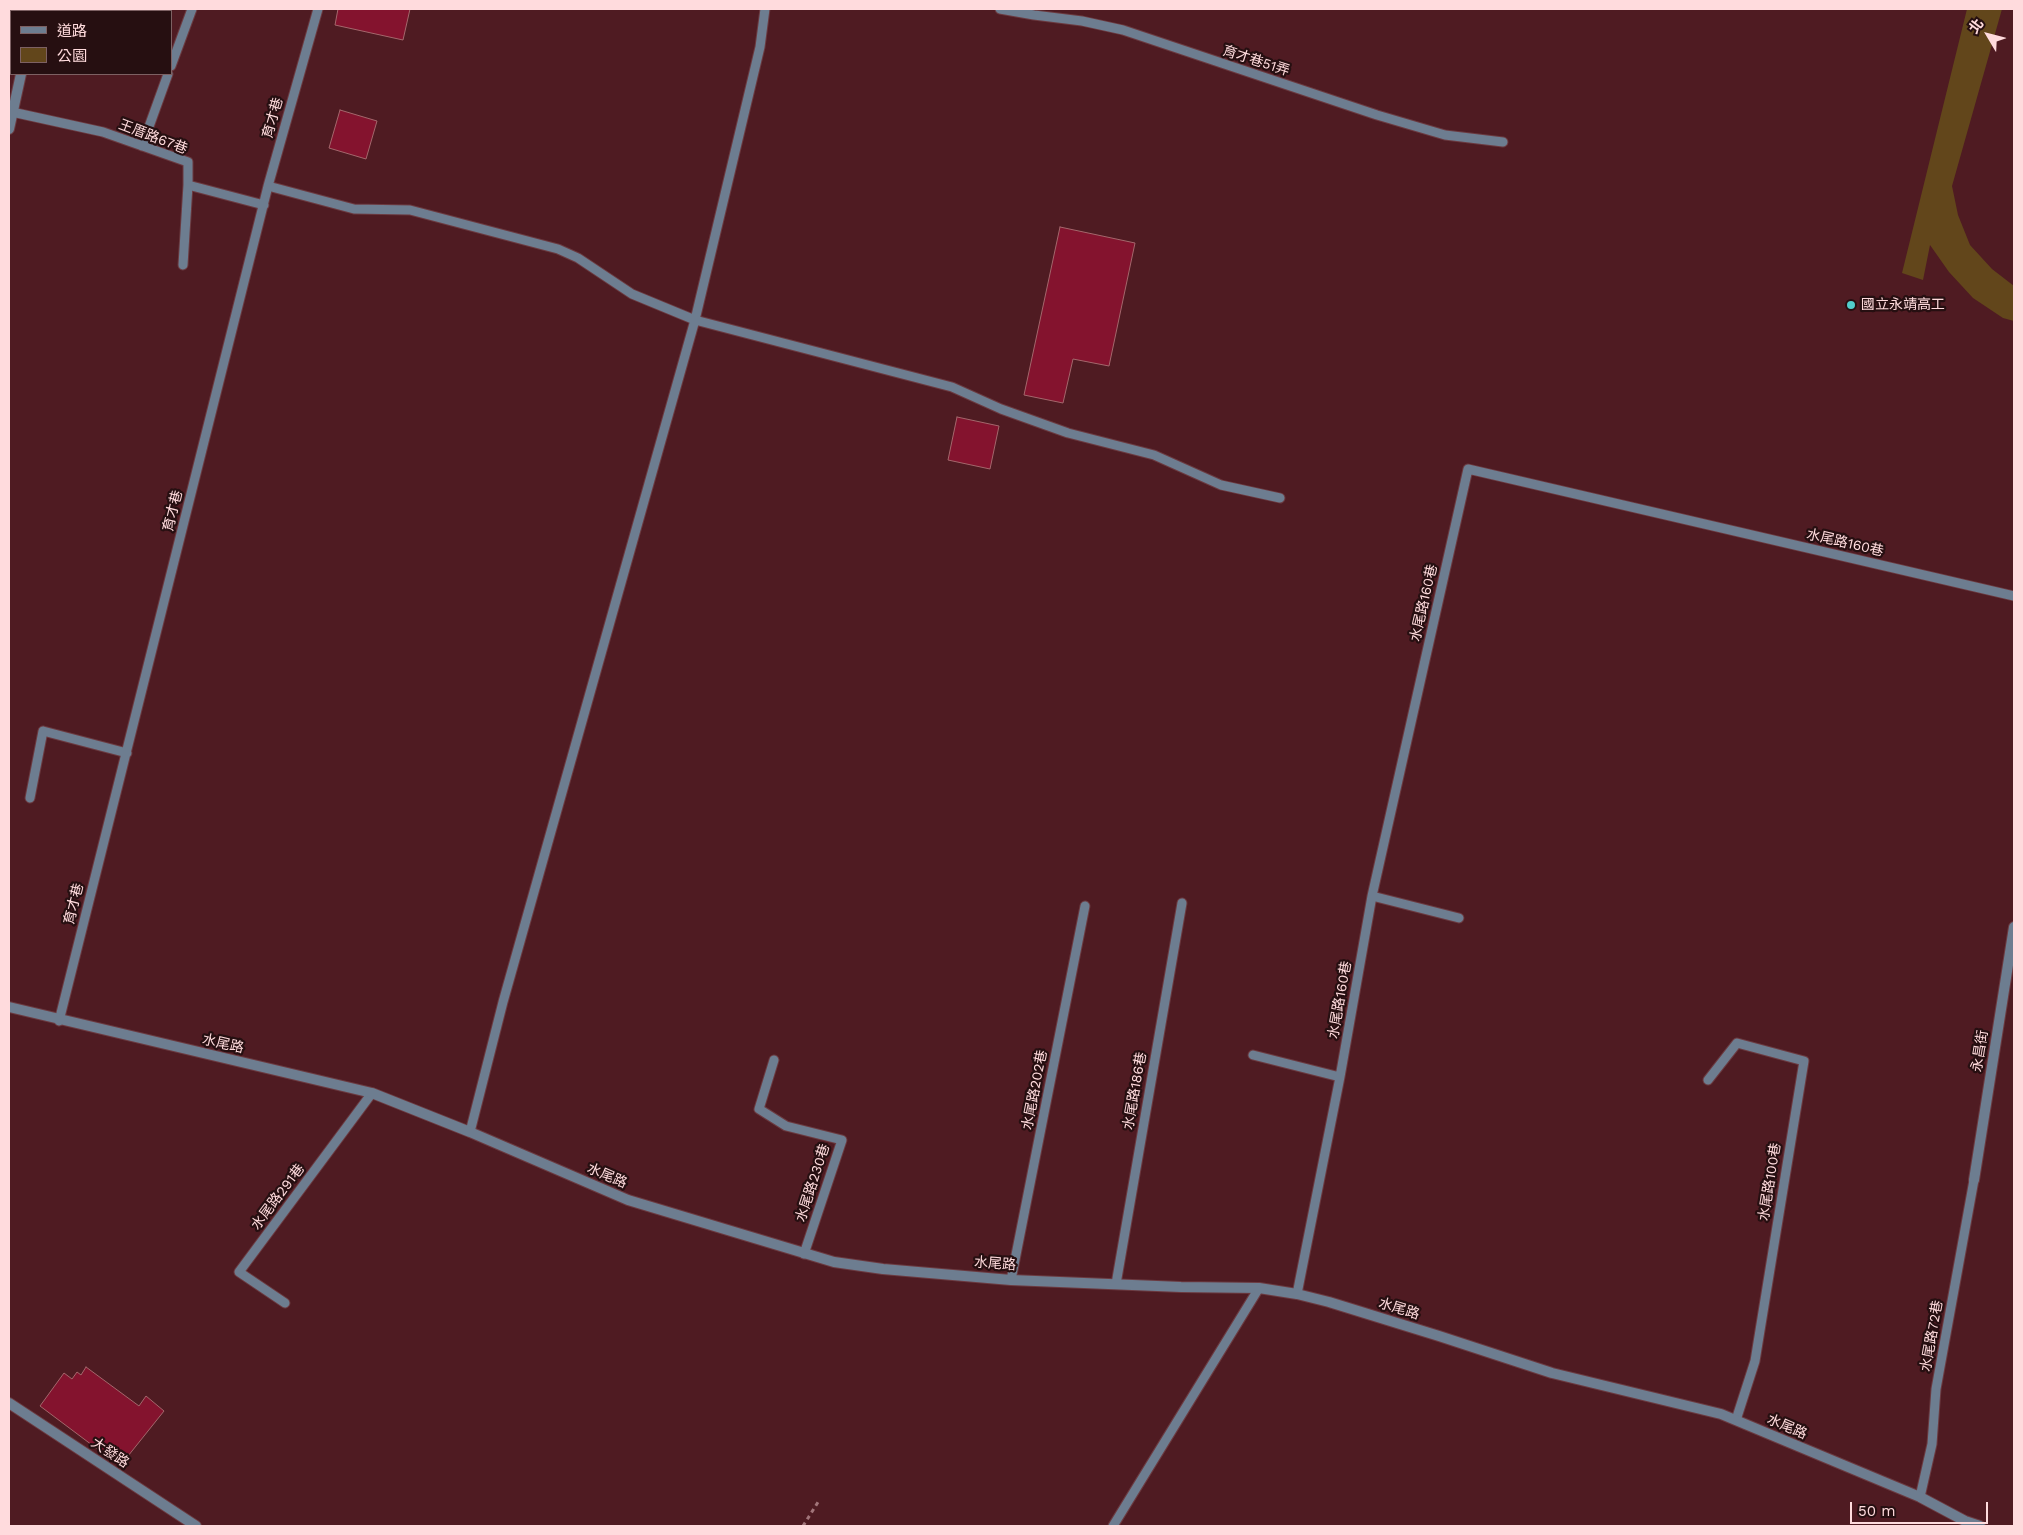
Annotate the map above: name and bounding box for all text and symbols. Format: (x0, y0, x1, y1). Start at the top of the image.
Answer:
legend (10, 10, 172, 75)
north arrow (1963, 10, 2013, 60)
text: 北 (1965, 16, 1987, 36)
text: 道路 (57, 22, 87, 40)
street label: 育才巷51弄 (1220, 42, 1292, 80)
text: 公園 (57, 47, 87, 65)
street label: 育才巷 (259, 95, 287, 141)
street label: 王厝路67巷 (116, 116, 190, 158)
place label: 國立永靖高工 (1861, 297, 1945, 313)
marker: 國立永靖高工 (1845, 299, 1857, 311)
street label: 育才巷 (160, 489, 186, 533)
street label: 水尾路160巷 (1805, 526, 1885, 560)
street label: 水尾路160巷 (1407, 563, 1441, 643)
street label: 育才巷 (61, 882, 87, 926)
street label: 水尾路160巷 (1325, 960, 1355, 1040)
street label: 永昌街 (1968, 1029, 1992, 1073)
street label: 水尾路 (201, 1031, 245, 1057)
street label: 水尾路202巷 (1019, 1049, 1051, 1131)
street label: 水尾路186巷 (1120, 1051, 1150, 1131)
street label: 水尾路230巷 (792, 1142, 834, 1224)
street label: 水尾路100巷 (1756, 1142, 1784, 1222)
street label: 水尾路 (584, 1160, 630, 1192)
street label: 水尾路291巷 (248, 1161, 308, 1233)
street label: 水尾路 (973, 1254, 1017, 1274)
street label: 水尾路 (1376, 1295, 1422, 1323)
street label: 水尾路72巷 (1917, 1299, 1947, 1373)
street label: 水尾路 (1764, 1411, 1810, 1443)
street label: 大發路 (88, 1434, 132, 1472)
scale bar (1853, 1492, 1990, 1524)
text: 50 m (1858, 1502, 1895, 1520)

